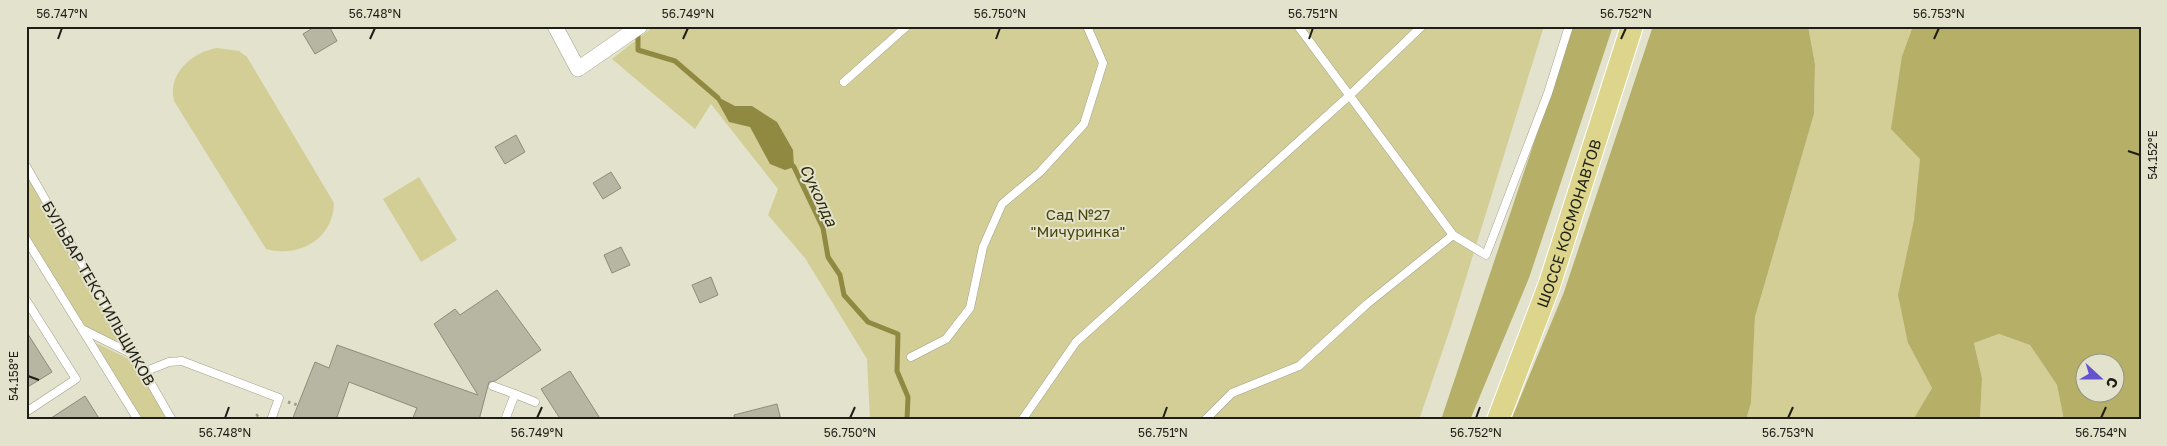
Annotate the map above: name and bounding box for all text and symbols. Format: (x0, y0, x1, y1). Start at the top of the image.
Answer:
text: 56.747°N (36, 6, 88, 21)
text: 56.748°N (349, 6, 401, 21)
text: 56.749°N (662, 6, 714, 21)
text: 56.750°N (974, 6, 1026, 21)
text: 56.751°N (1288, 6, 1338, 21)
text: 56.752°N (1600, 6, 1652, 21)
text: 56.753°N (1913, 6, 1965, 21)
text: 54.152°E (2145, 130, 2160, 180)
street label: ШОССЕ КОСМОНАВТОВ (1532, 137, 1604, 310)
water label: Суколда (796, 161, 842, 230)
street label: БУЛЬВАР ТЕКСТИЛЬЩИКОВ (39, 197, 159, 389)
park label: Сад №27 "Мичуринка" (1031, 205, 1125, 240)
text: 54.158°E (6, 351, 21, 401)
north arrow (2074, 354, 2124, 404)
text: С (2103, 375, 2122, 391)
text: 56.748°N (199, 425, 251, 440)
text: 56.749°N (511, 425, 563, 440)
text: 56.750°N (824, 425, 876, 440)
text: 56.751°N (1138, 425, 1188, 440)
text: 56.752°N (1450, 425, 1502, 440)
text: 56.753°N (1762, 425, 1814, 440)
text: 56.754°N (2075, 425, 2127, 440)

